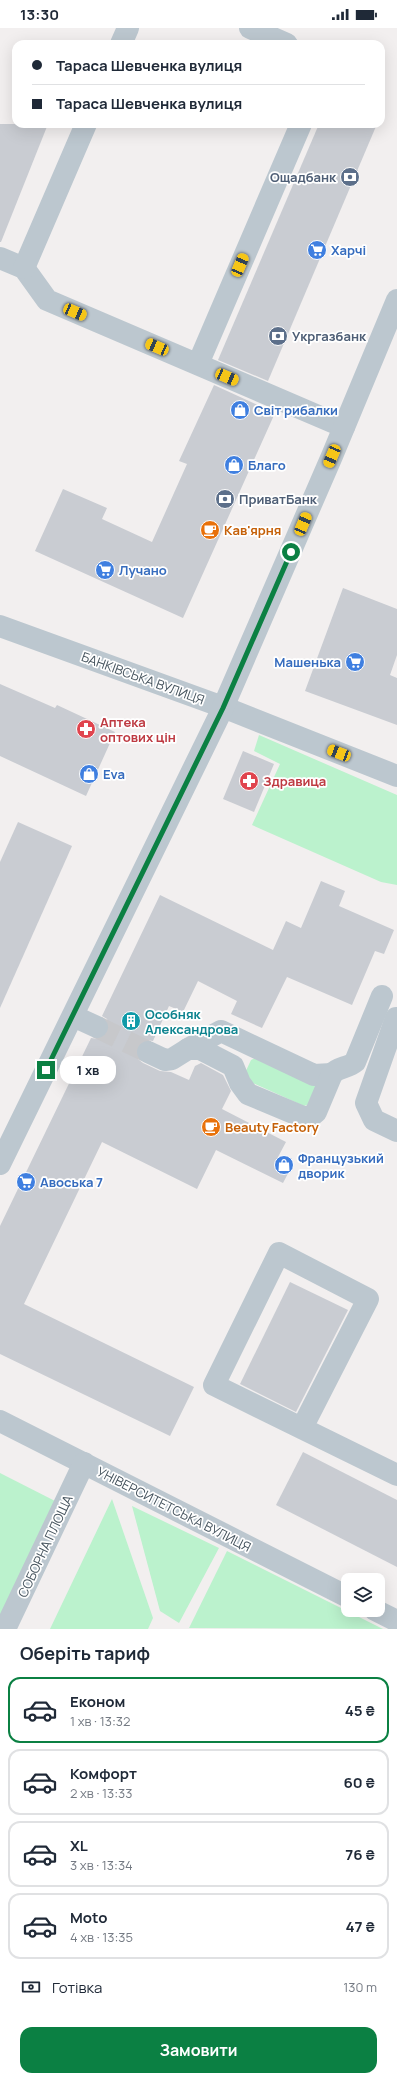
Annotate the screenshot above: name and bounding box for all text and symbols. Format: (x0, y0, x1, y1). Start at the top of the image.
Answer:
text: 13:30 (20, 4, 59, 25)
text: Тараса Шевченка вулиця (56, 55, 242, 76)
text: Тараса Шевченка вулиця (56, 93, 242, 114)
bank icon: Ощадбанк (339, 166, 361, 188)
place label: Ощадбанк (270, 168, 337, 186)
supermarket icon: Харчі (306, 239, 328, 261)
place label: Харчі (331, 241, 366, 259)
car (230, 252, 250, 278)
car (62, 302, 88, 322)
bank icon: Укргазбанк (267, 325, 289, 347)
place label: Укргазбанк (292, 327, 367, 345)
car (144, 337, 170, 357)
car (214, 367, 240, 387)
shop icon: Світ рибалки (229, 399, 251, 421)
place label: Світ рибалки (254, 401, 338, 419)
car (322, 443, 342, 469)
shop icon: Благо (223, 454, 245, 476)
place label: Благо (248, 456, 286, 474)
bank icon: ПриватБанк (214, 488, 236, 510)
place label: ПриватБанк (239, 490, 318, 508)
car (293, 511, 313, 537)
cafe icon: Кав'ярня (199, 519, 221, 541)
place label: Кав'ярня (224, 521, 281, 539)
route start (282, 543, 300, 561)
supermarket icon: Лучано (94, 559, 116, 581)
place label: Лучано (119, 561, 167, 579)
street label: БАНКІВСЬКА ВУЛИЦЯ (79, 647, 207, 709)
supermarket icon: Машенька (344, 651, 366, 673)
place label: Машенька (274, 653, 341, 671)
place label: Аптека оптових цін (100, 713, 176, 746)
pharmacy icon: Аптека оптових цін (75, 718, 97, 740)
car (326, 743, 352, 763)
shop icon: Eva (78, 763, 100, 785)
place label: Eva (103, 765, 125, 783)
pharmacy icon: Здравица (238, 770, 260, 792)
place label: Здравица (263, 772, 326, 790)
place label: Особняк Александрова (145, 1005, 238, 1038)
building icon: Особняк Александрова (120, 1010, 142, 1032)
callout: 1 хв (60, 1056, 116, 1084)
route end (37, 1061, 55, 1079)
text: 1 хв (77, 1061, 99, 1079)
cafe icon: Beauty Factory (200, 1116, 222, 1138)
place label: Beauty Factory (225, 1118, 320, 1136)
place label: Французький дворик (298, 1149, 384, 1182)
shop icon: Французький дворик (273, 1154, 295, 1176)
supermarket icon: Авоська 7 (15, 1171, 37, 1193)
place label: Авоська 7 (40, 1173, 103, 1191)
street label: УНІВЕРСИТЕТСЬКА ВУЛИЦЯ (94, 1462, 254, 1556)
street label: СОБОРНА ПЛОЩА (13, 1492, 77, 1600)
map controls (341, 1573, 385, 1617)
button: layers (341, 1573, 385, 1617)
text: Оберіть тариф (20, 1641, 150, 1665)
text: Економ (70, 1691, 125, 1712)
icon: car (22, 1692, 58, 1728)
text: 45 ₴ (345, 1700, 375, 1721)
text: 1 хв · 13:32 (70, 1712, 130, 1730)
text: Комфорт (70, 1763, 137, 1784)
icon: car (22, 1764, 58, 1800)
text: 60 ₴ (343, 1772, 375, 1793)
text: 2 хв · 13:33 (70, 1784, 133, 1802)
text: XL (70, 1835, 88, 1856)
icon: car (22, 1836, 58, 1872)
text: 76 ₴ (345, 1844, 375, 1865)
text: 3 хв · 13:34 (70, 1856, 133, 1874)
text: Moto (70, 1907, 107, 1928)
icon: car (22, 1908, 58, 1944)
text: 47 ₴ (345, 1916, 375, 1937)
text: 4 хв · 13:35 (70, 1928, 133, 1946)
icon: cash (20, 1976, 42, 1998)
text: Готівка (52, 1977, 102, 1998)
text: 130 m (343, 1978, 377, 1996)
button: Замовити (20, 2027, 377, 2073)

